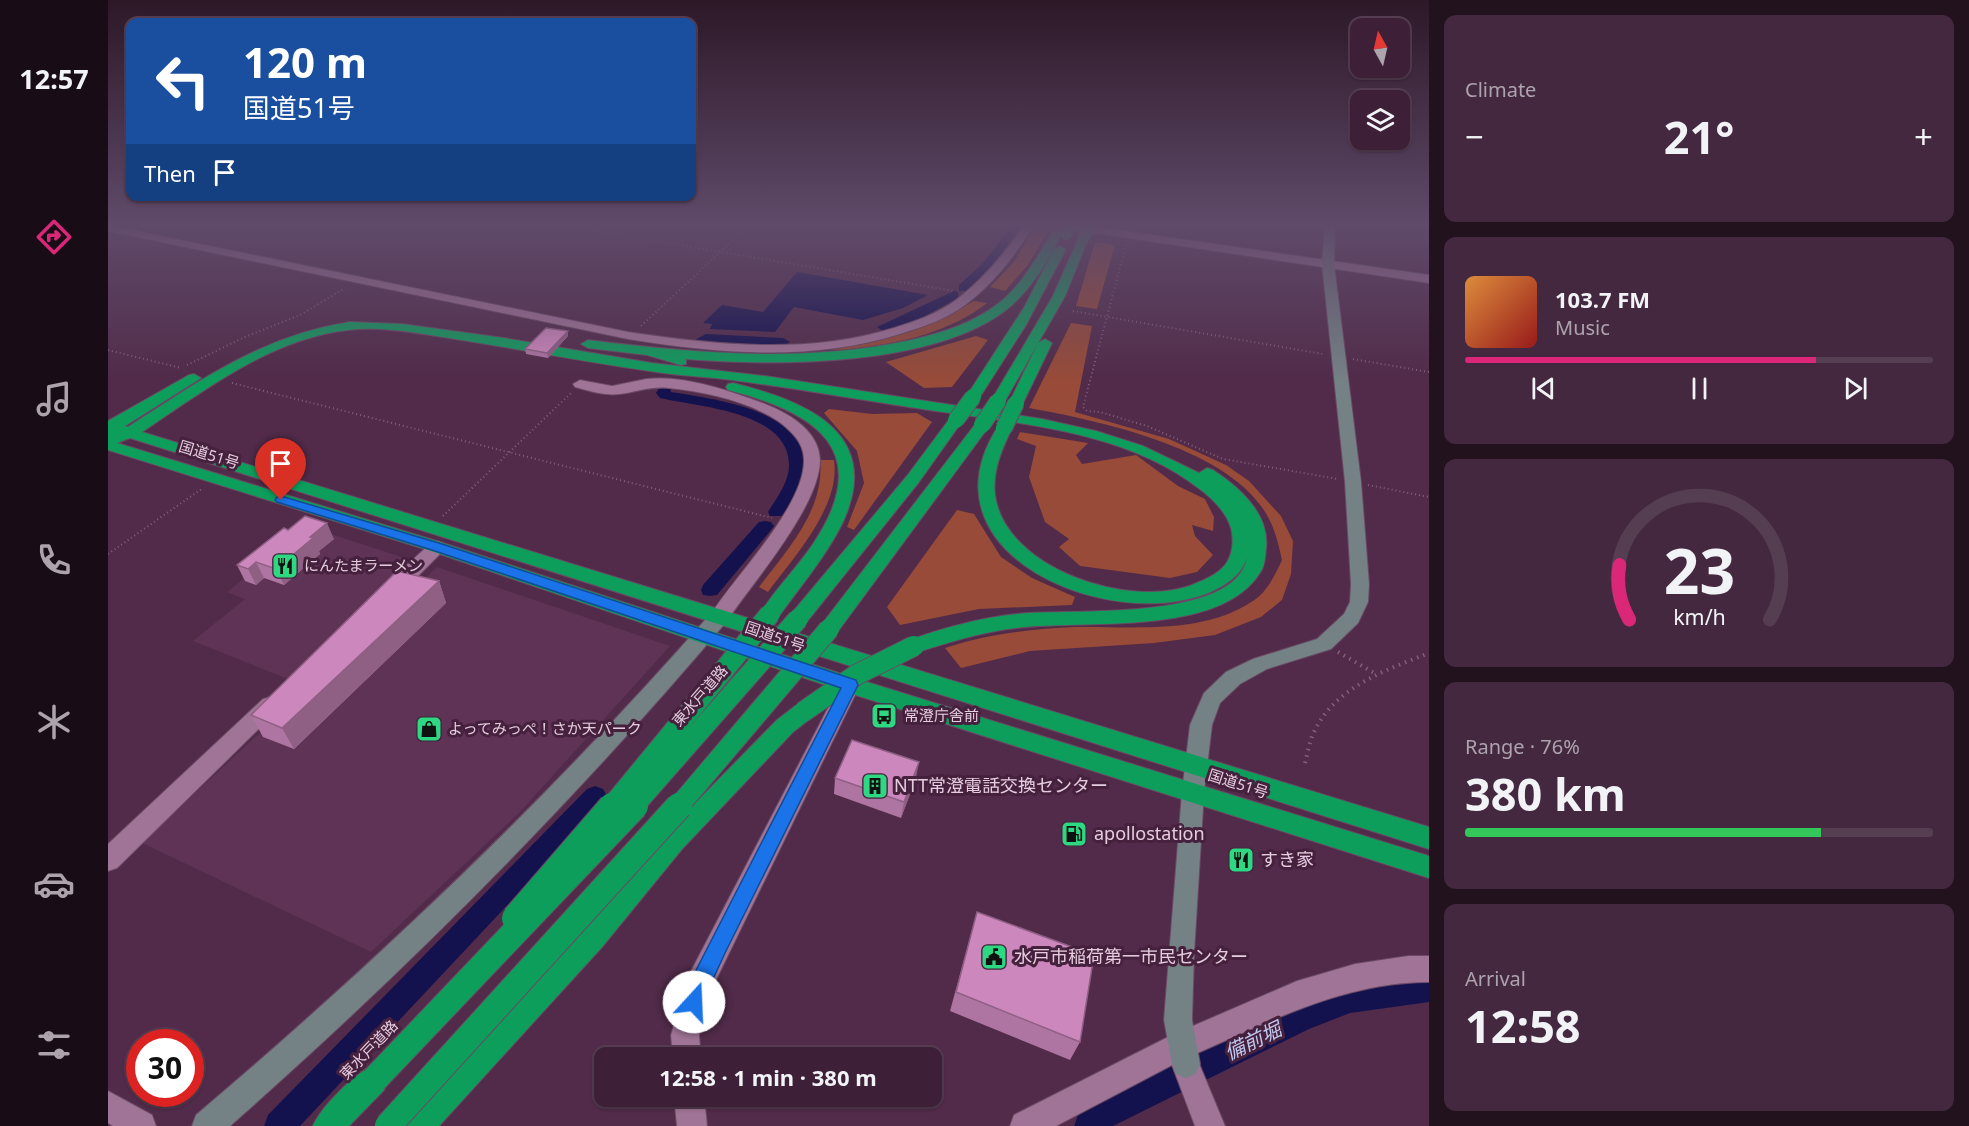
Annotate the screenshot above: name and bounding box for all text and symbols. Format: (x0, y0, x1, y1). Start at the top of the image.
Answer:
north arrow (1350, 18, 1410, 78)
map controls (1350, 18, 1410, 150)
text: 120 m (243, 33, 367, 90)
icon: left (144, 42, 222, 120)
text: 12:57 (19, 60, 89, 97)
text: Climate (1465, 76, 1536, 103)
text: 国道51号 (243, 89, 355, 126)
button: layers (1350, 90, 1410, 150)
text: 21° (1664, 106, 1734, 167)
text: − (1465, 114, 1484, 159)
text: + (1914, 114, 1933, 159)
icon: arrive (208, 156, 241, 189)
text: Then (144, 158, 196, 188)
icon: directions (33, 216, 75, 258)
text: 103.7 FM (1555, 284, 1650, 314)
text: Music (1555, 314, 1610, 341)
icon: previous (1527, 372, 1560, 405)
icon: pause (1683, 372, 1716, 405)
icon: next (1839, 372, 1872, 405)
icon: music (33, 378, 75, 420)
street label: 国道51号 (177, 435, 242, 473)
pin (255, 438, 306, 500)
icon: arrive (264, 447, 297, 480)
text: 23 (1663, 527, 1735, 612)
icon: phone (33, 539, 75, 581)
restaurant icon: にんたまラーメン (270, 551, 300, 581)
place label: にんたまラーメン (304, 555, 423, 575)
text: km/h (1673, 602, 1725, 631)
street label: 国道51号 (743, 616, 808, 656)
street label: 東水戸道路 (667, 660, 731, 730)
icon: climate (33, 701, 75, 743)
bus stop icon: 常澄庁舎前 (869, 701, 899, 731)
place label: 常澄庁舎前 (904, 705, 979, 725)
shop icon: よってみっぺ！さか天パーク (414, 714, 444, 744)
place label: よってみっぺ！さか天パーク (448, 718, 642, 738)
text: Range · 76% (1465, 733, 1580, 760)
text: 380 km (1465, 763, 1626, 824)
street label: 国道51号 (1206, 764, 1271, 802)
building icon: NTT常澄電話交換センター (860, 771, 890, 801)
place label: NTT常澄電話交換センター (894, 773, 1108, 797)
fuel station icon: apollostation (1059, 819, 1089, 849)
place label: apollostation (1094, 821, 1205, 845)
restaurant icon: すき家 (1226, 845, 1256, 875)
place label: すき家 (1260, 847, 1314, 871)
icon: car (33, 863, 75, 905)
public building icon: 水戸市稲荷第一市民センター (979, 942, 1009, 972)
place label: 水戸市稲荷第一市民センター (1014, 944, 1248, 968)
text: Arrival (1465, 965, 1526, 992)
position arrow (662, 970, 726, 1034)
text: 12:58 (1465, 995, 1581, 1056)
water label: 備前堀 (1220, 1014, 1288, 1066)
street label: 東水戸道路 (335, 1015, 402, 1083)
icon: filters (33, 1024, 75, 1066)
speed limit sign: 30 (126, 1029, 204, 1107)
text: 12:58 · 1 min · 380 m (659, 1062, 877, 1092)

